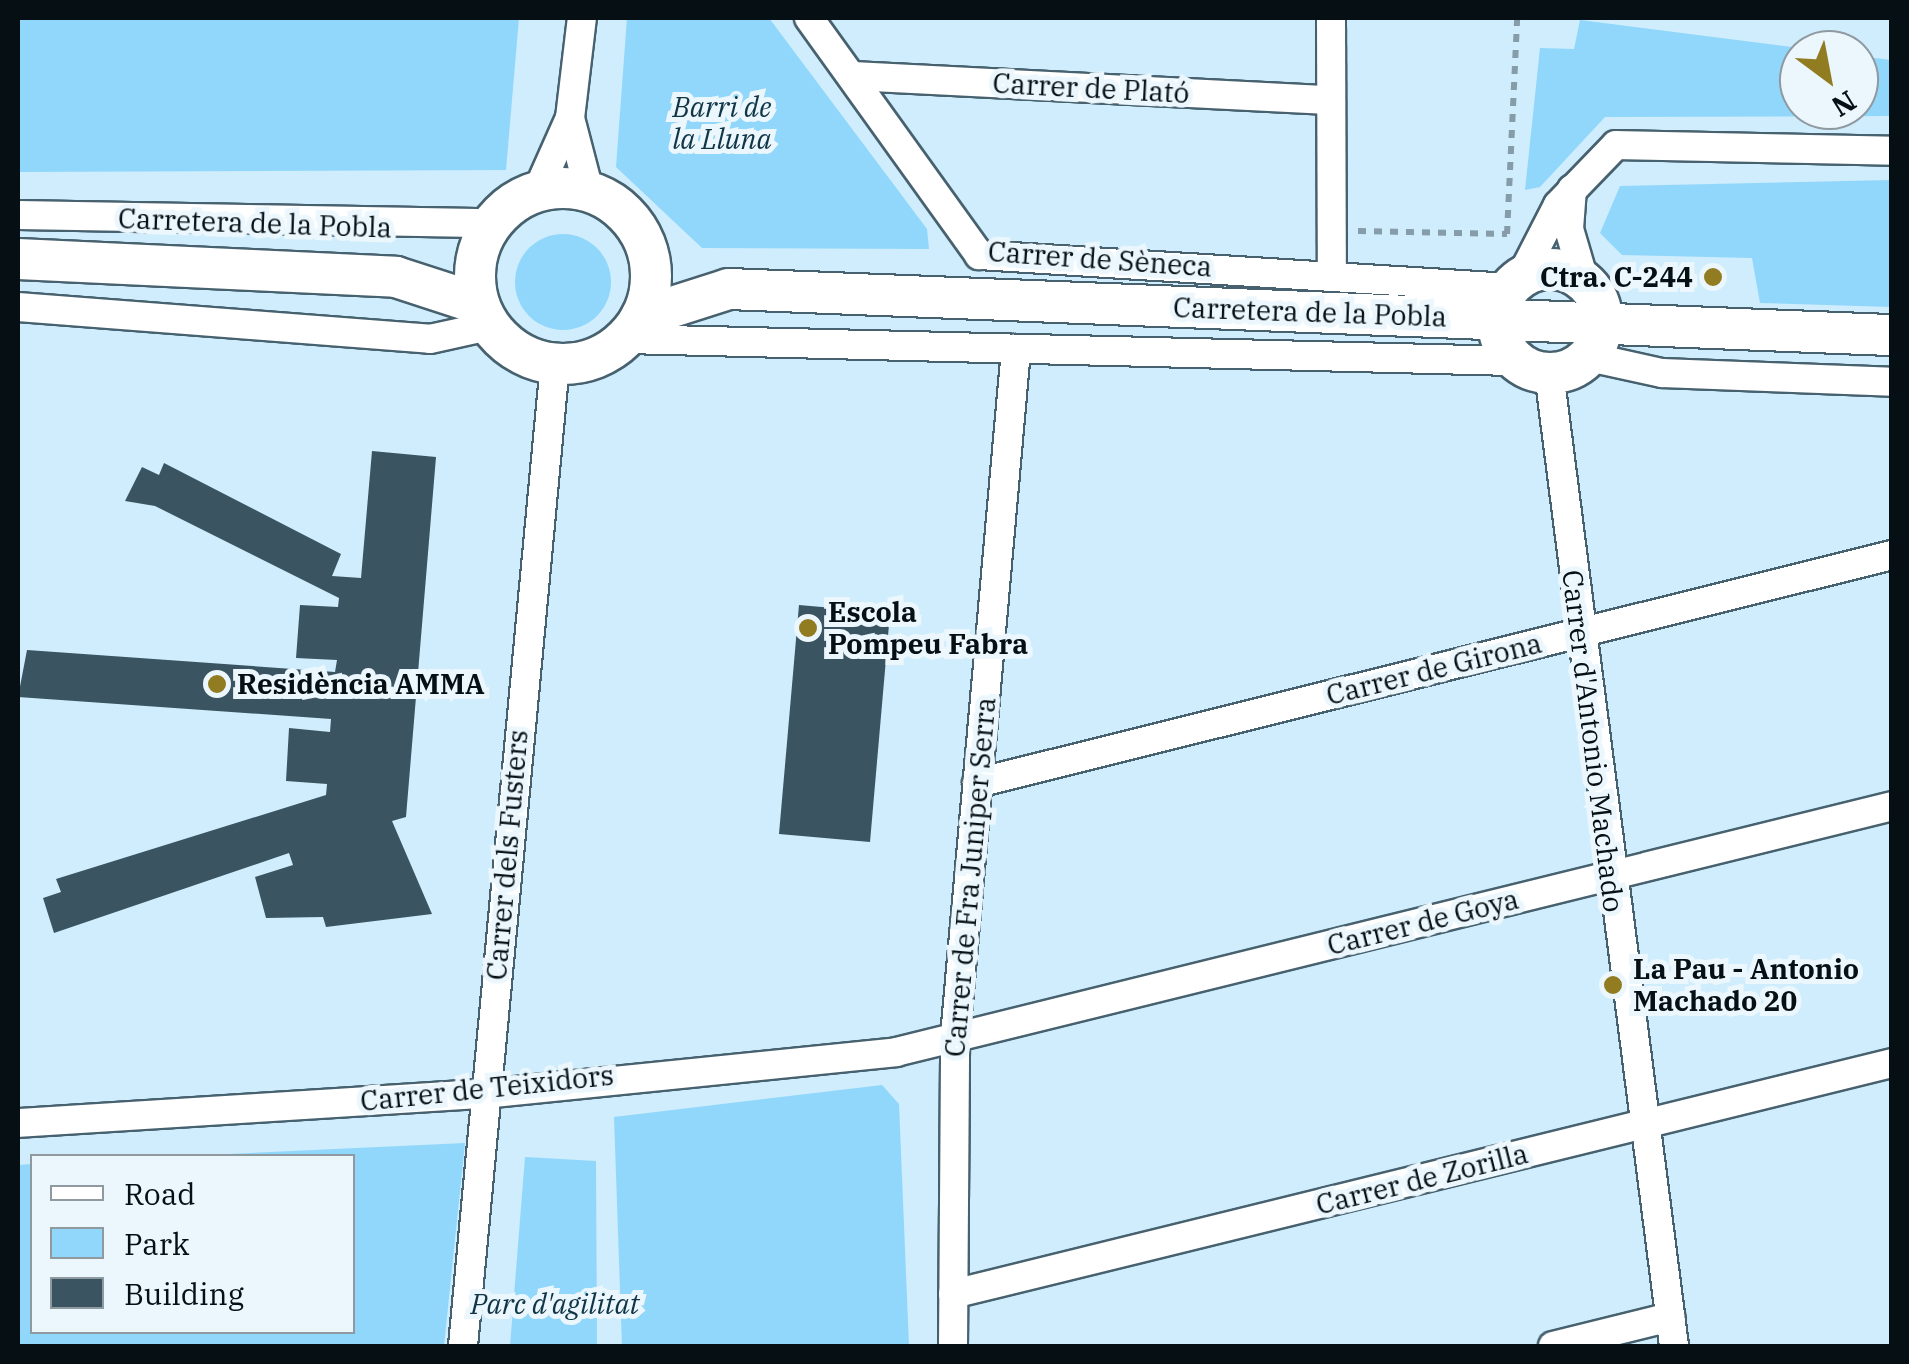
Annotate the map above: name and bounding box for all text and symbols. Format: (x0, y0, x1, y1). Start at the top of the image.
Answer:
north arrow (1779, 30, 1879, 130)
street label: Carrer de Plató (992, 66, 1190, 110)
text: N (1825, 83, 1863, 126)
park label: Barri de la Lluna (672, 90, 772, 156)
street label: Carretera de la Pobla (118, 201, 392, 245)
street label: Carrer de Sèneca (987, 234, 1213, 284)
place label: Ctra. C-244 (1540, 260, 1693, 294)
marker: Ctra. C-244 (1702, 266, 1724, 288)
street label: Carretera de la Pobla (1173, 290, 1447, 334)
street label: Carrer d'Antonio Machado (1555, 568, 1631, 914)
place label: Escola Pompeu Fabra (828, 595, 1028, 661)
marker: Escola Pompeu Fabra (797, 617, 819, 639)
street label: Carrer de Girona (1323, 626, 1545, 712)
place label: Residència AMMA (237, 667, 485, 701)
marker: Residència AMMA (206, 673, 228, 695)
street label: Carrer de Fra Juniper Serra (938, 696, 1002, 1058)
street label: Carrer dels Fusters (479, 728, 535, 982)
street label: Carrer de Goya (1324, 882, 1522, 962)
place label: La Pau - Antonio Machado 20 (1633, 952, 1859, 1018)
marker: La Pau - Antonio Machado 20 (1602, 974, 1624, 996)
street label: Carrer de Teixidors (359, 1058, 615, 1118)
street label: Carrer de Zorilla (1313, 1136, 1531, 1222)
legend (30, 1154, 355, 1334)
text: Road (124, 1174, 196, 1213)
text: Park (124, 1224, 190, 1263)
text: Building (124, 1274, 244, 1313)
park label: Parc d'agilitat (471, 1287, 639, 1321)

